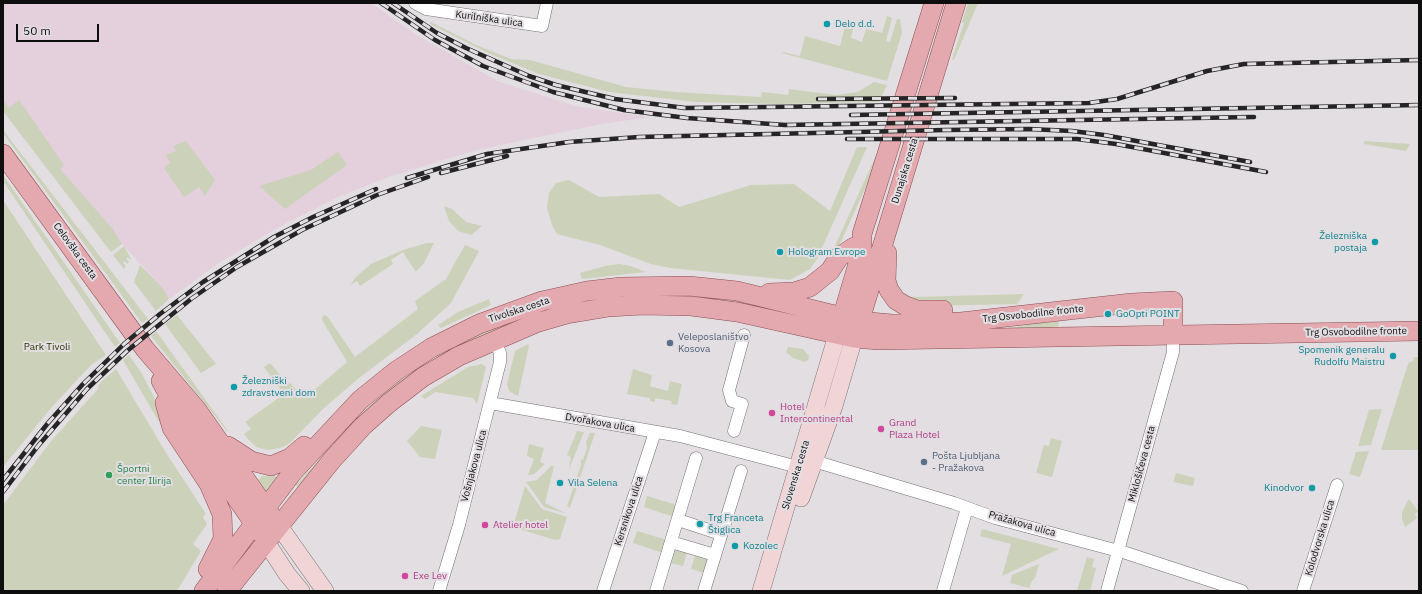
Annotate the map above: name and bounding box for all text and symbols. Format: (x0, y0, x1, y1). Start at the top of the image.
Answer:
street label: Kurilniška ulica (454, 8, 524, 30)
scale bar (18, 16, 101, 42)
place label: Delo d.d. (835, 18, 875, 30)
marker: Delo d.d. (822, 19, 832, 29)
text: 50 m (23, 23, 51, 38)
street label: Dunajska cesta (889, 137, 921, 205)
street label: Celovška cesta (51, 220, 99, 282)
place label: Železniška postaja (1319, 230, 1367, 254)
marker: Železniška postaja (1370, 237, 1380, 247)
place label: Hologram Evrope (788, 246, 866, 258)
marker: Hologram Evrope (775, 247, 785, 257)
street label: Tivolska cesta (487, 295, 551, 325)
street label: Trg Osvobodilne fronte (982, 303, 1084, 325)
place label: GoOpti POINT (1116, 308, 1180, 320)
marker: GoOpti POINT (1103, 309, 1113, 319)
street label: Trg Osvobodilne fronte (1305, 325, 1407, 339)
place label: Veleposlaništvo Kosova (678, 331, 749, 354)
marker: Veleposlaništvo Kosova (665, 338, 675, 348)
park label: Park Tivoli (24, 341, 70, 353)
place label: Spomenik generalu Rudolfu Maistru (1299, 344, 1385, 368)
marker: Spomenik generalu Rudolfu Maistru (1388, 351, 1398, 361)
place label: Železniški zdravstveni dom (242, 375, 315, 398)
marker: Železniški zdravstveni dom (229, 382, 239, 392)
place label: Hotel Intercontinental (780, 401, 853, 424)
marker: Hotel Intercontinental (767, 408, 777, 418)
street label: Dvořakova ulica (564, 411, 636, 435)
place label: Grand Plaza Hotel (889, 417, 940, 440)
marker: Grand Plaza Hotel (876, 424, 886, 434)
street label: Miklošičeva cesta (1126, 424, 1158, 504)
street label: Vošnjakova ulica (459, 429, 489, 503)
street label: Slovenska cesta (780, 439, 812, 511)
place label: Pošta Ljubljana - Pražakova (932, 450, 1000, 474)
marker: Pošta Ljubljana - Pražakova (919, 457, 929, 467)
place label: Športni center Ilirija (117, 463, 171, 486)
marker: Športni center Ilirija (104, 470, 114, 480)
street label: Kersnikova ulica (612, 475, 646, 547)
place label: Vila Selena (568, 477, 618, 489)
marker: Vila Selena (555, 478, 565, 488)
place label: Kinodvor (1264, 482, 1304, 494)
marker: Kinodvor (1307, 483, 1317, 493)
street label: Kolodvorska ulica (1303, 498, 1337, 578)
street label: Pražakova ulica (987, 509, 1057, 539)
place label: Trg Franceta Štiglica (708, 512, 764, 536)
place label: Atelier hotel (493, 519, 548, 531)
marker: Trg Franceta Štiglica (695, 519, 705, 529)
marker: Atelier hotel (480, 520, 490, 530)
place label: Kozolec (743, 540, 778, 552)
marker: Kozolec (730, 541, 740, 551)
place label: Exe Lev (413, 570, 447, 582)
marker: Exe Lev (400, 571, 410, 581)

